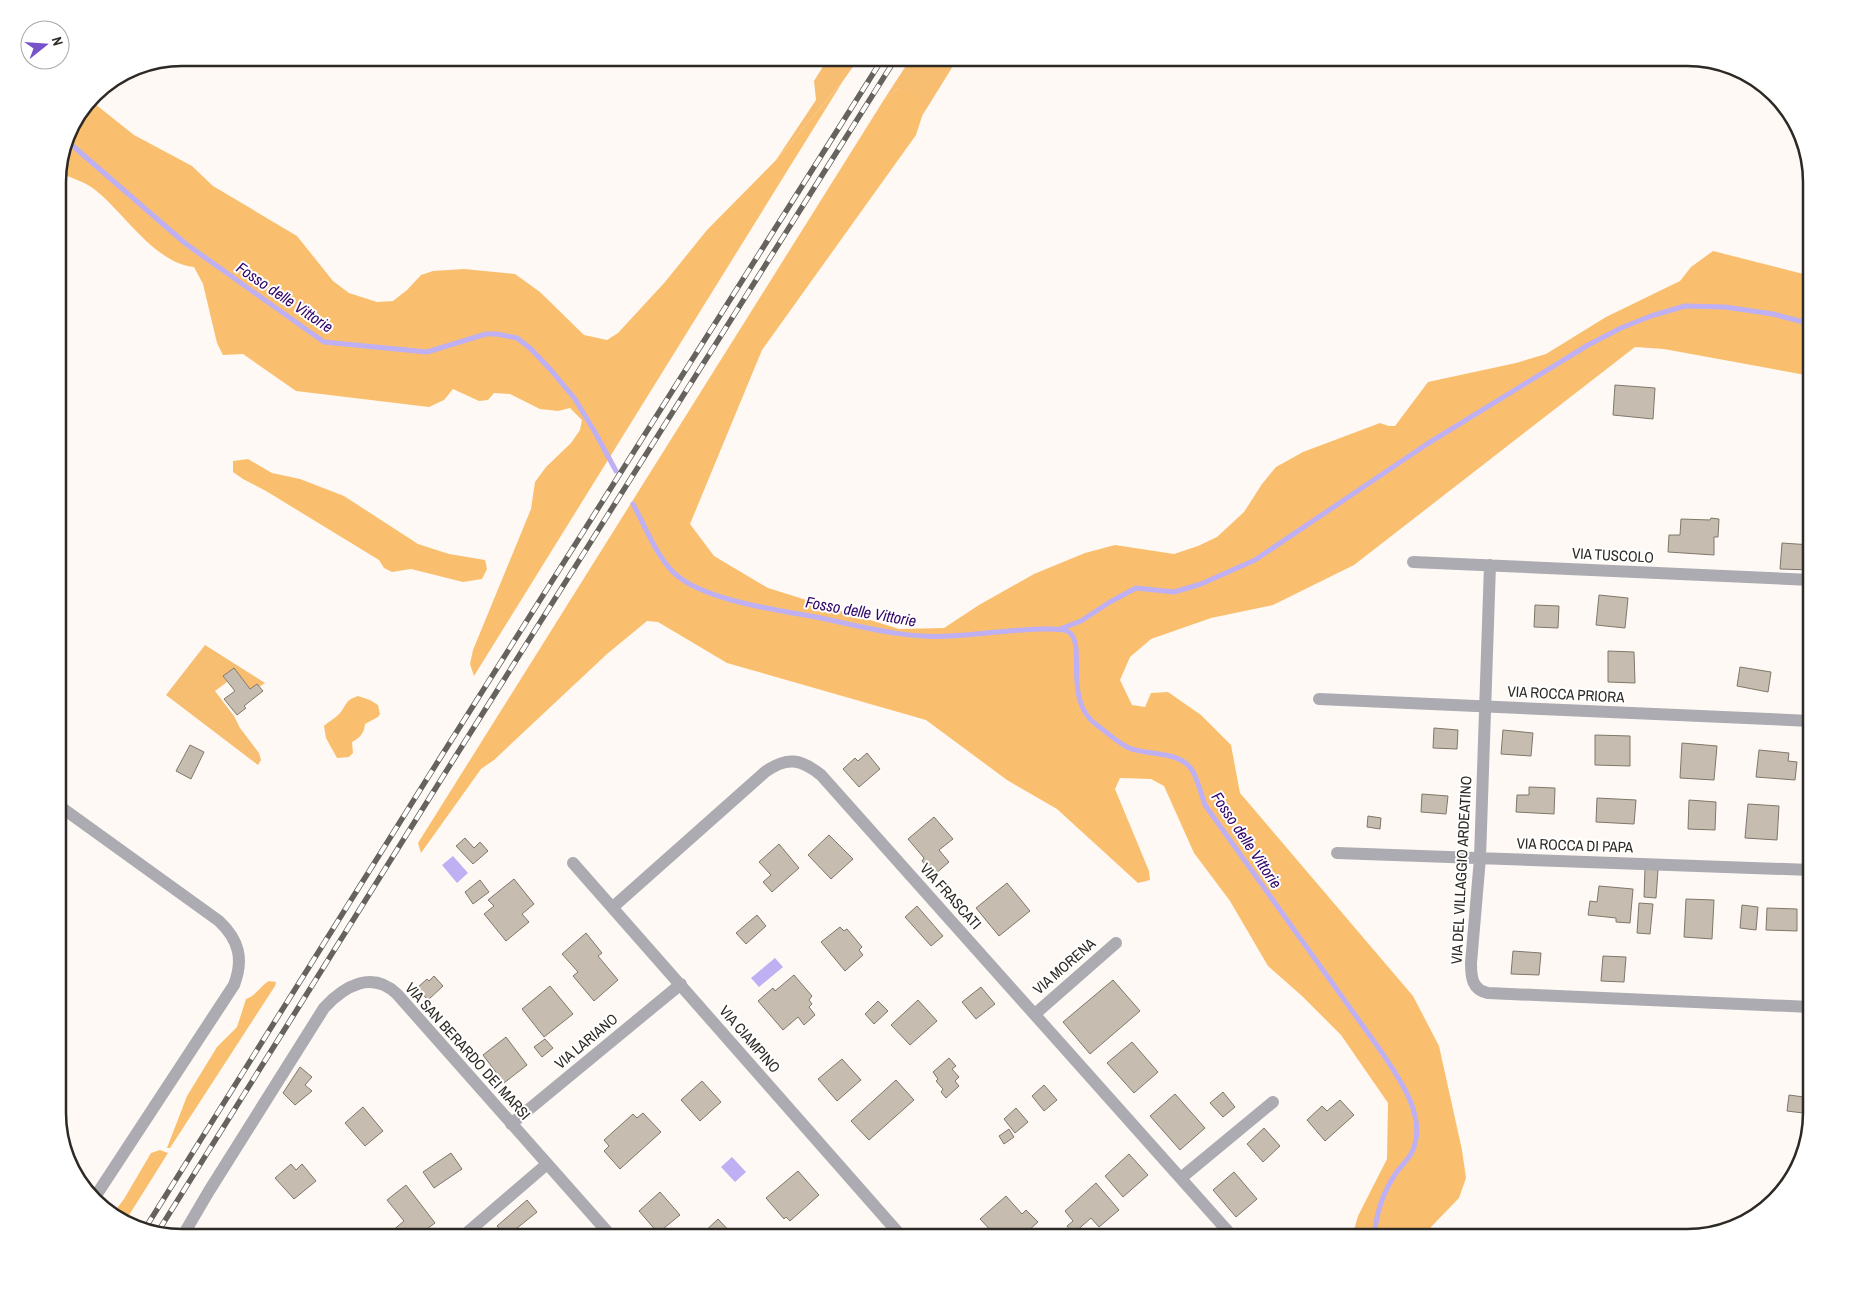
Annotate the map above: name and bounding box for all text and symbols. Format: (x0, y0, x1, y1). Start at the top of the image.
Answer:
north arrow (20, 20, 70, 70)
text: N (48, 35, 67, 48)
water label: Fosso delle Vittorie (232, 256, 338, 338)
street label: VIA TUSCOLO (1572, 542, 1654, 568)
water label: Fosso delle Vittorie (804, 590, 918, 632)
street label: VIA ROCCA PRIORA (1507, 680, 1626, 708)
street label: VIA DEL VILLAGGIO ARDEATINO (1446, 775, 1476, 965)
water label: Fosso delle Vittorie (1206, 787, 1288, 893)
street label: VIA ROCCA DI PAPA (1516, 832, 1634, 858)
street label: VIA FRASCATI (916, 858, 986, 934)
street label: VIA MORENA (1028, 932, 1100, 999)
street label: VIA SAN BERARDO DEI MARSI (401, 978, 535, 1124)
street label: VIA CIAMPINO (715, 1001, 785, 1077)
street label: VIA LARIANO (550, 1008, 622, 1074)

